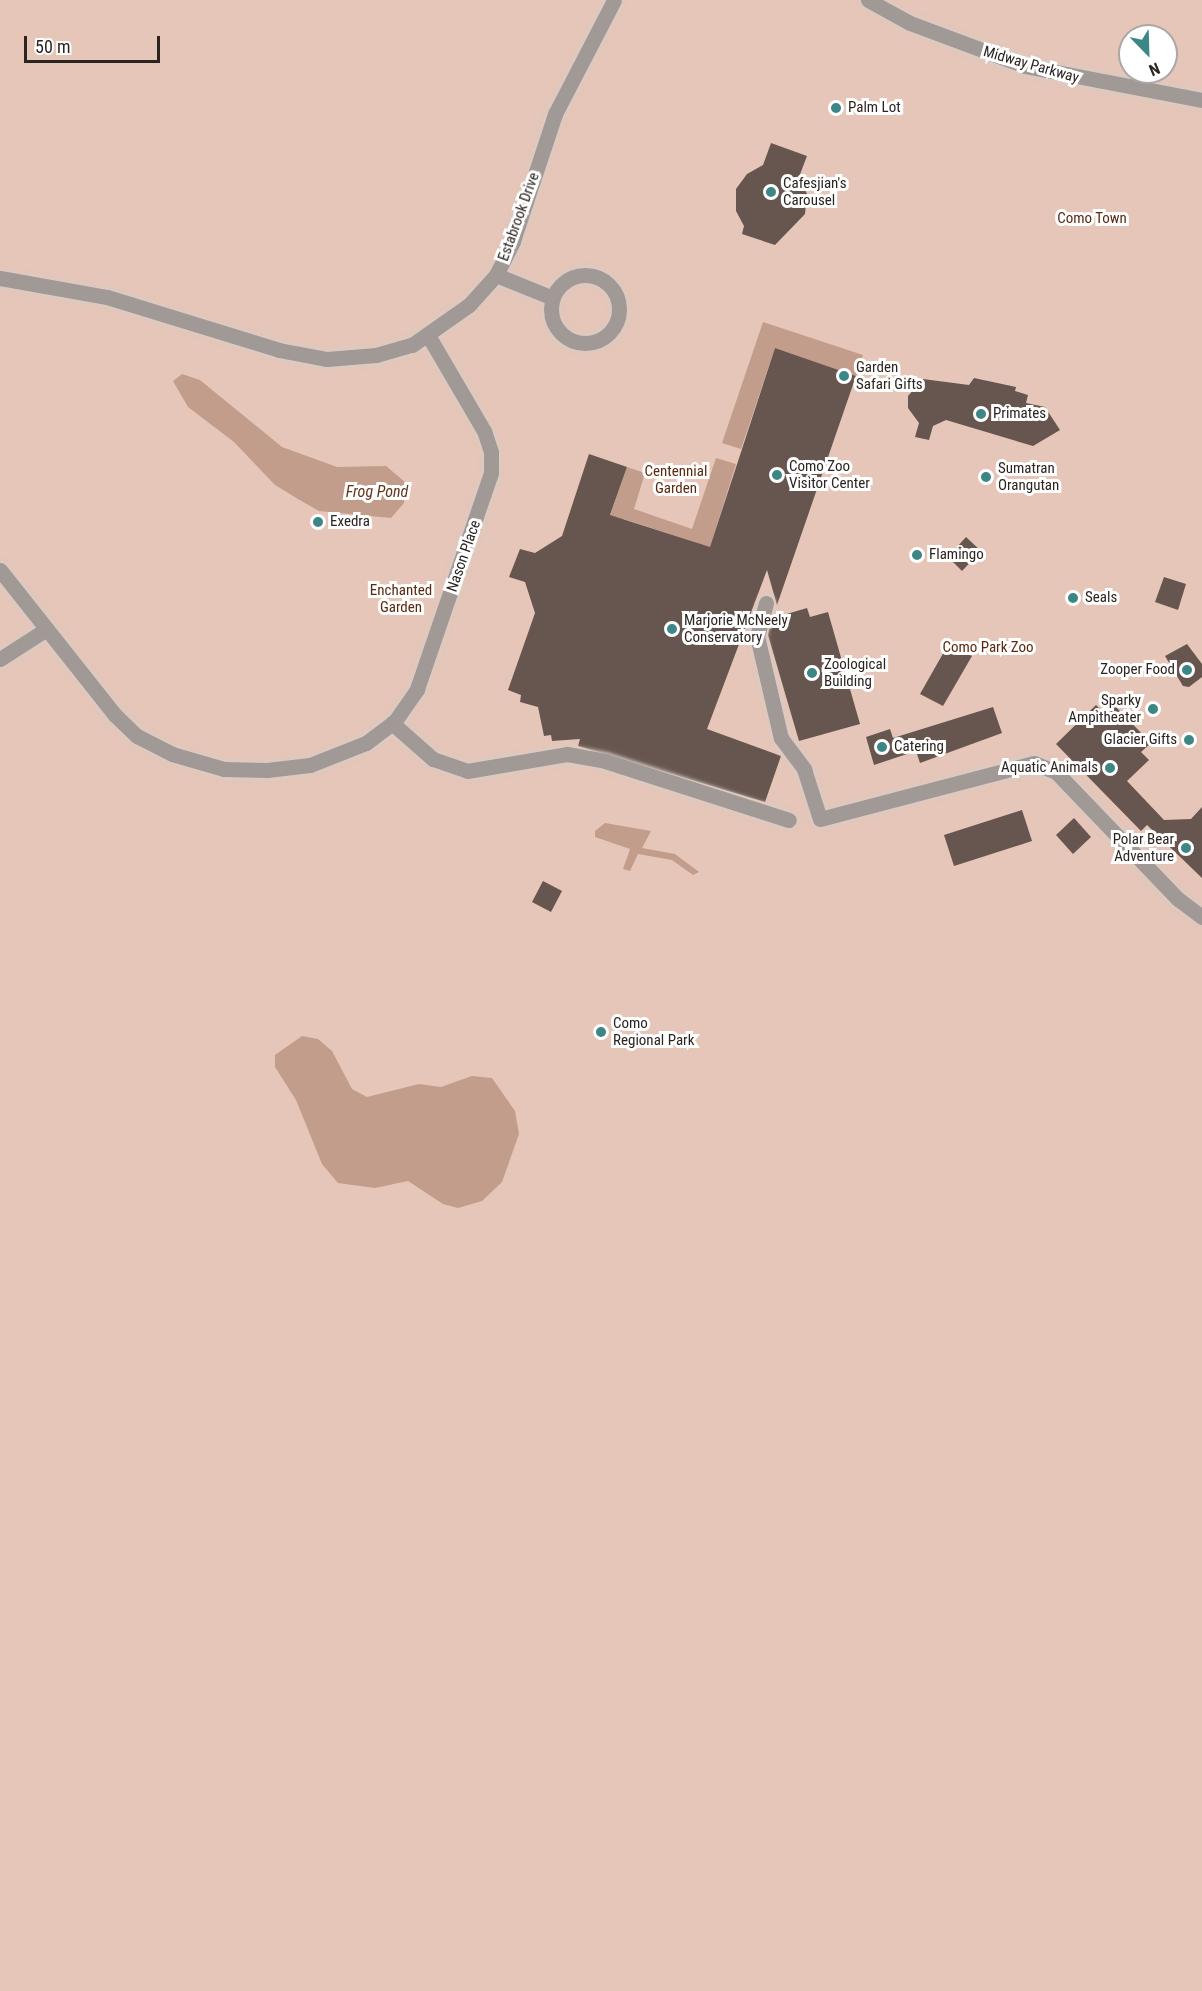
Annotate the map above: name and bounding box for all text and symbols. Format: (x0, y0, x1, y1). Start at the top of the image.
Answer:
scale bar (27, 24, 164, 62)
north arrow (1118, 24, 1178, 84)
text: 50 m (35, 36, 70, 57)
street label: Midway Parkway (981, 43, 1081, 87)
text: N (1146, 59, 1163, 80)
place label: Palm Lot (848, 99, 901, 117)
marker: Palm Lot (829, 101, 843, 115)
street label: Estabrook Drive (495, 170, 543, 264)
place label: Cafesjian's Carousel (783, 174, 847, 209)
marker: Cafesjian's Carousel (764, 185, 778, 199)
park label: Como Town (1057, 210, 1127, 228)
place label: Garden Safari Gifts (856, 358, 923, 393)
marker: Garden Safari Gifts (837, 369, 851, 383)
place label: Primates (993, 405, 1046, 423)
marker: Primates (974, 407, 988, 421)
place label: Como Zoo Visitor Center (789, 457, 870, 492)
place label: Sumatran Orangutan (998, 459, 1059, 494)
park label: Centennial Garden (645, 462, 707, 497)
marker: Como Zoo Visitor Center (770, 468, 784, 482)
marker: Sumatran Orangutan (979, 470, 993, 484)
water label: Frog Pond (346, 482, 408, 502)
place label: Exedra (330, 513, 370, 531)
marker: Exedra (311, 515, 325, 529)
street label: Nason Place (443, 518, 485, 594)
place label: Flamingo (929, 546, 984, 564)
marker: Flamingo (910, 548, 924, 562)
park label: Enchanted Garden (370, 581, 432, 616)
place label: Seals (1085, 589, 1117, 607)
marker: Seals (1066, 591, 1080, 605)
place label: Marjorie McNeely Conservatory (684, 611, 788, 646)
marker: Marjorie McNeely Conservatory (665, 622, 679, 636)
park label: Como Park Zoo (942, 639, 1034, 657)
place label: Zoological Building (824, 655, 886, 690)
place label: Zooper Food (1100, 661, 1175, 679)
marker: Zooper Food (1180, 663, 1194, 677)
marker: Zoological Building (805, 666, 819, 680)
place label: Sparky Ampitheater (1068, 691, 1141, 726)
marker: Sparky Ampitheater (1146, 702, 1160, 716)
place label: Glacier Gifts (1104, 731, 1177, 749)
marker: Glacier Gifts (1182, 733, 1196, 747)
place label: Catering (894, 738, 944, 756)
marker: Catering (875, 740, 889, 754)
place label: Aquatic Animals (1001, 759, 1098, 777)
marker: Aquatic Animals (1103, 761, 1117, 775)
place label: Polar Bear Adventure (1113, 830, 1174, 865)
marker: Polar Bear Adventure (1179, 841, 1193, 855)
place label: Como Regional Park (613, 1014, 694, 1049)
marker: Como Regional Park (594, 1025, 608, 1039)

